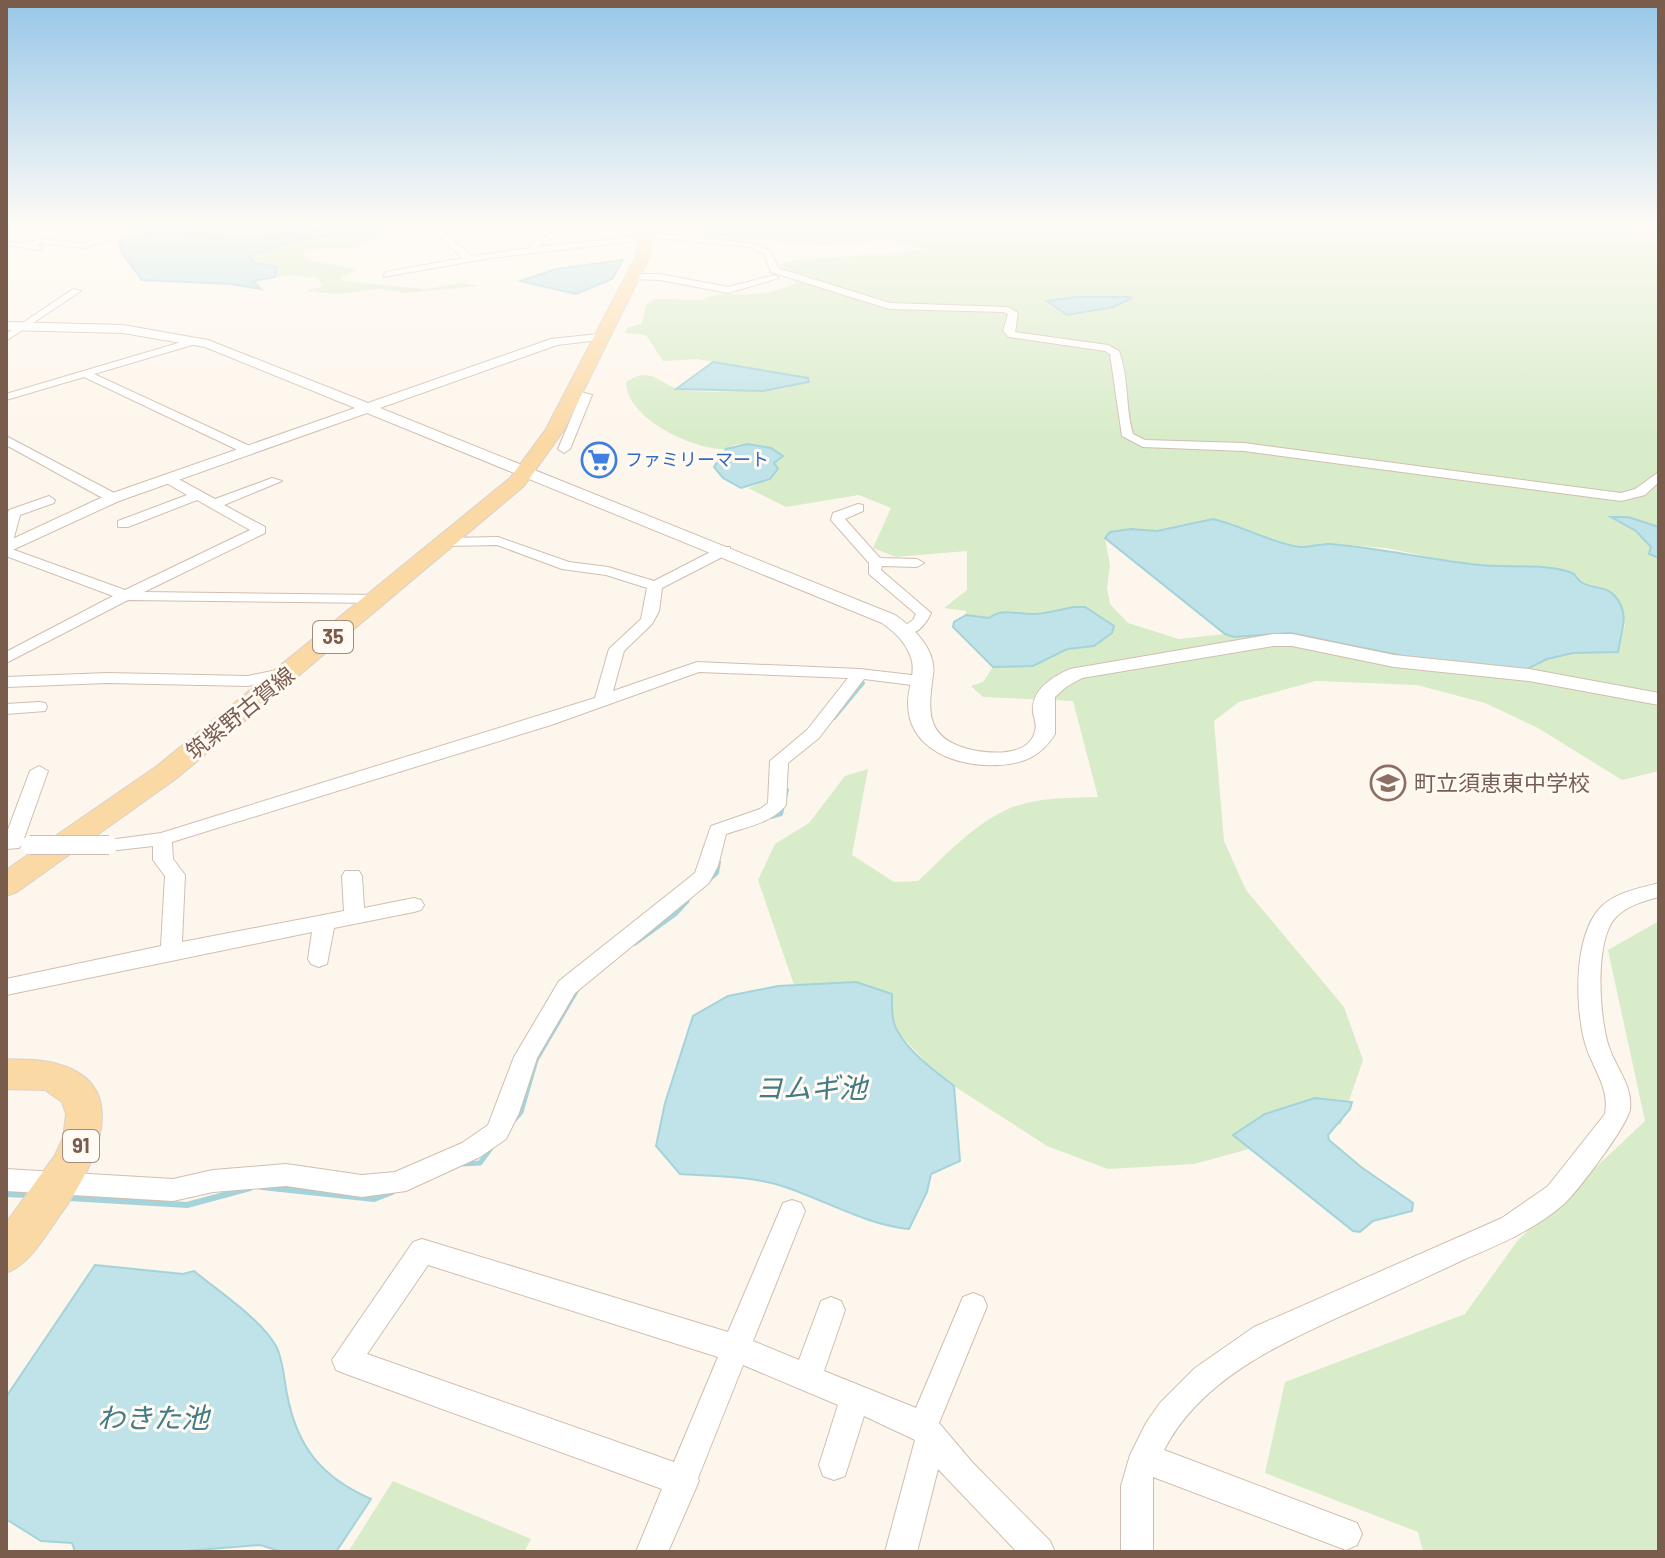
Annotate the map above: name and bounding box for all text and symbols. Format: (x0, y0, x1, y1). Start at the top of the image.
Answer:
supermarket icon: ファミリーマート (580, 441, 618, 479)
place label: ファミリーマート (625, 448, 769, 470)
road number: 35 (313, 621, 353, 653)
street label: 筑紫野古賀線 (180, 661, 299, 764)
school or university icon: 町立須恵東中学校 (1369, 764, 1407, 802)
place label: 町立須恵東中学校 (1414, 769, 1590, 795)
water label: ヨムギ池 (755, 1070, 870, 1104)
road number: 91 (63, 1130, 99, 1162)
water label: わきた池 (97, 1400, 212, 1434)

